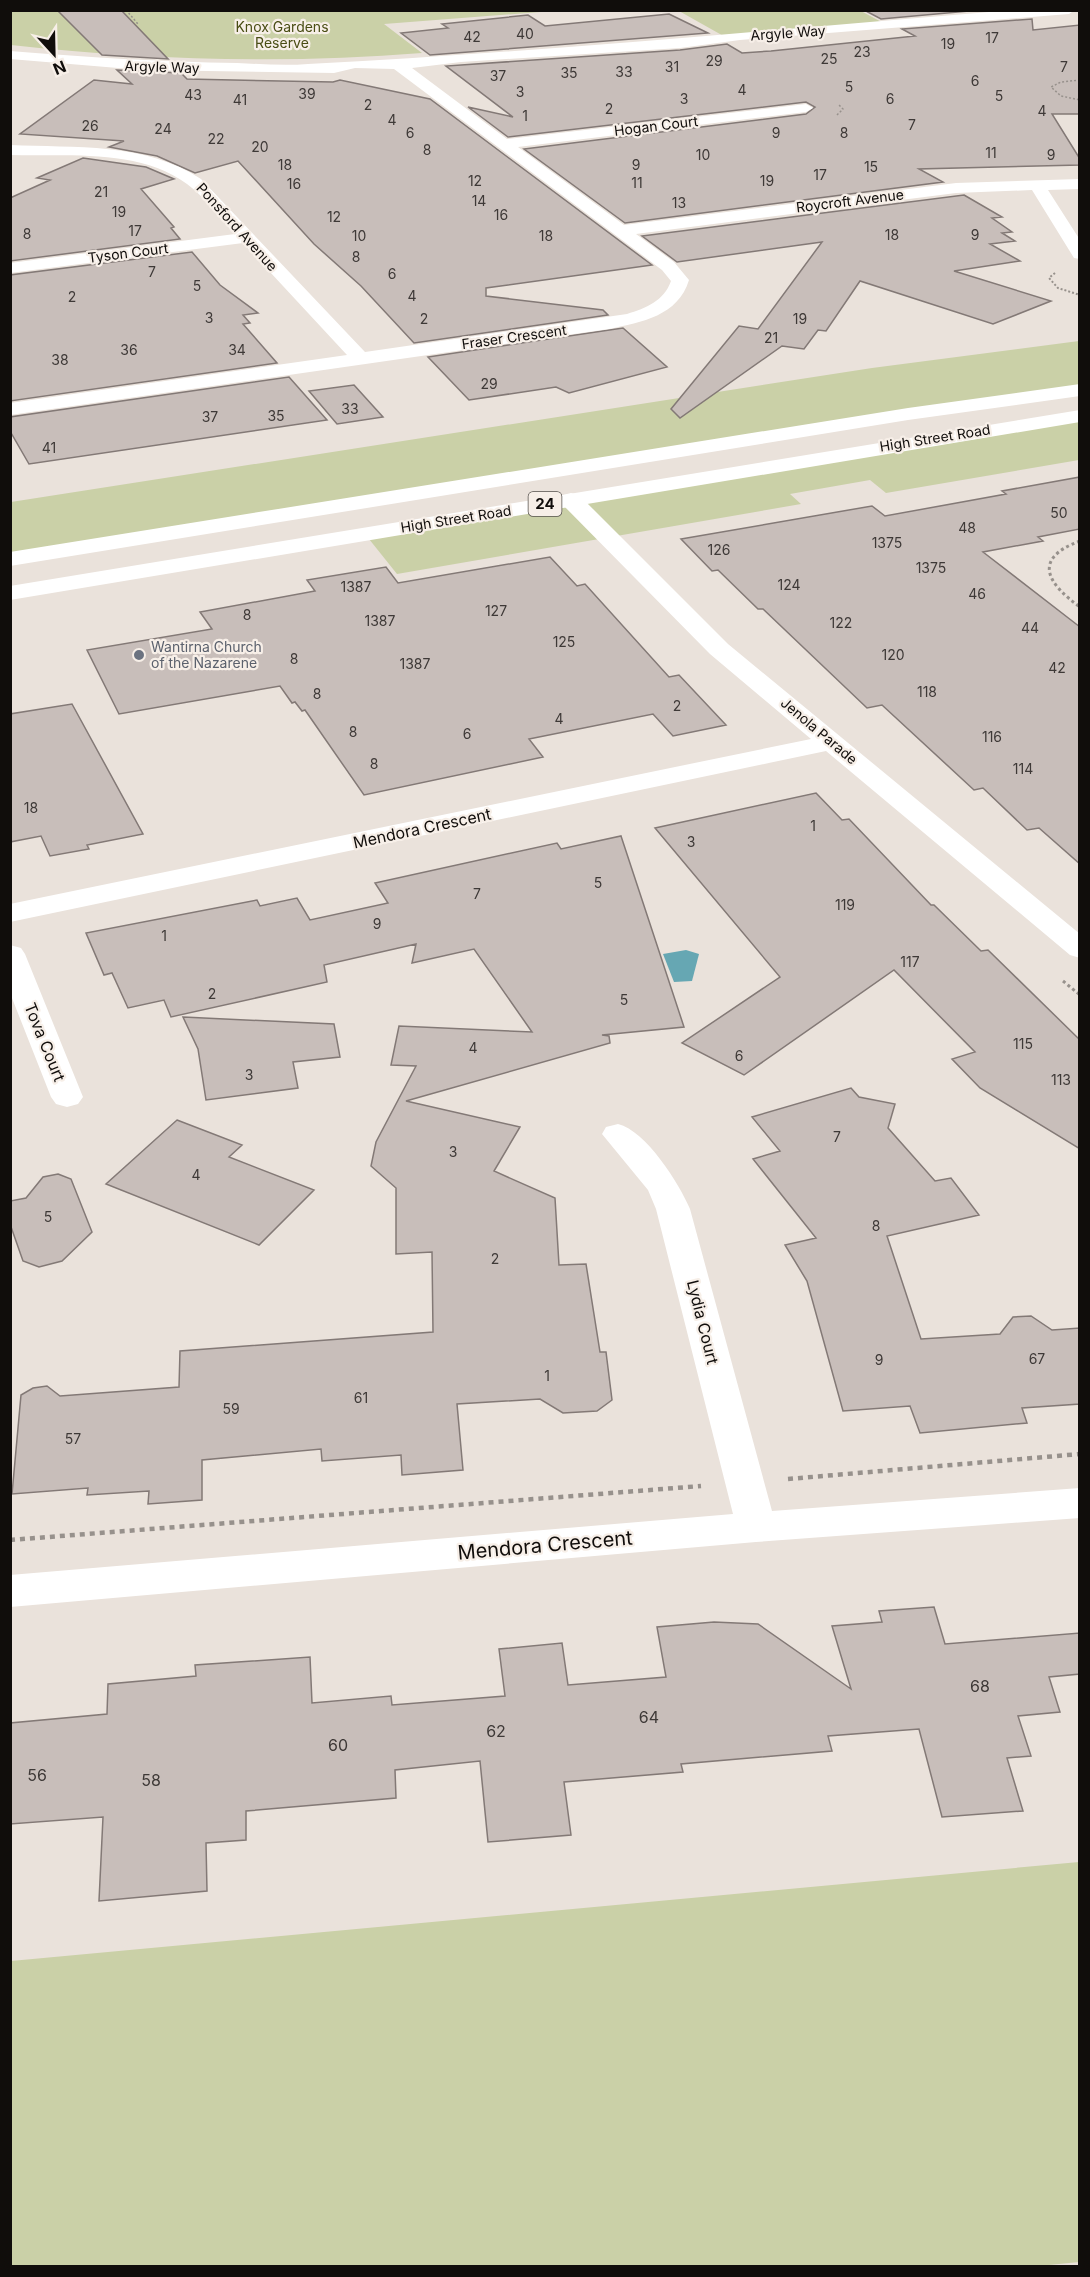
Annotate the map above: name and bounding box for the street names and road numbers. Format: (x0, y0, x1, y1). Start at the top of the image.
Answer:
street label: Argyle Way (750, 21, 826, 44)
street label: Argyle Way (124, 57, 200, 76)
street label: Hogan Court (613, 112, 699, 139)
street label: Ponsford Avenue (193, 179, 281, 274)
street label: Roycroft Avenue (795, 185, 905, 216)
street label: Tyson Court (87, 239, 170, 266)
street label: Fraser Crescent (460, 321, 568, 352)
street label: High Street Road (878, 420, 991, 455)
road number: 24 (528, 492, 562, 516)
street label: High Street Road (399, 501, 512, 536)
street label: Jenola Parade (778, 694, 861, 768)
street label: Mendora Crescent (351, 804, 493, 852)
street label: Tova Court (20, 1000, 70, 1084)
street label: Lydia Court (683, 1278, 723, 1366)
street label: Mendora Crescent (456, 1525, 634, 1565)

